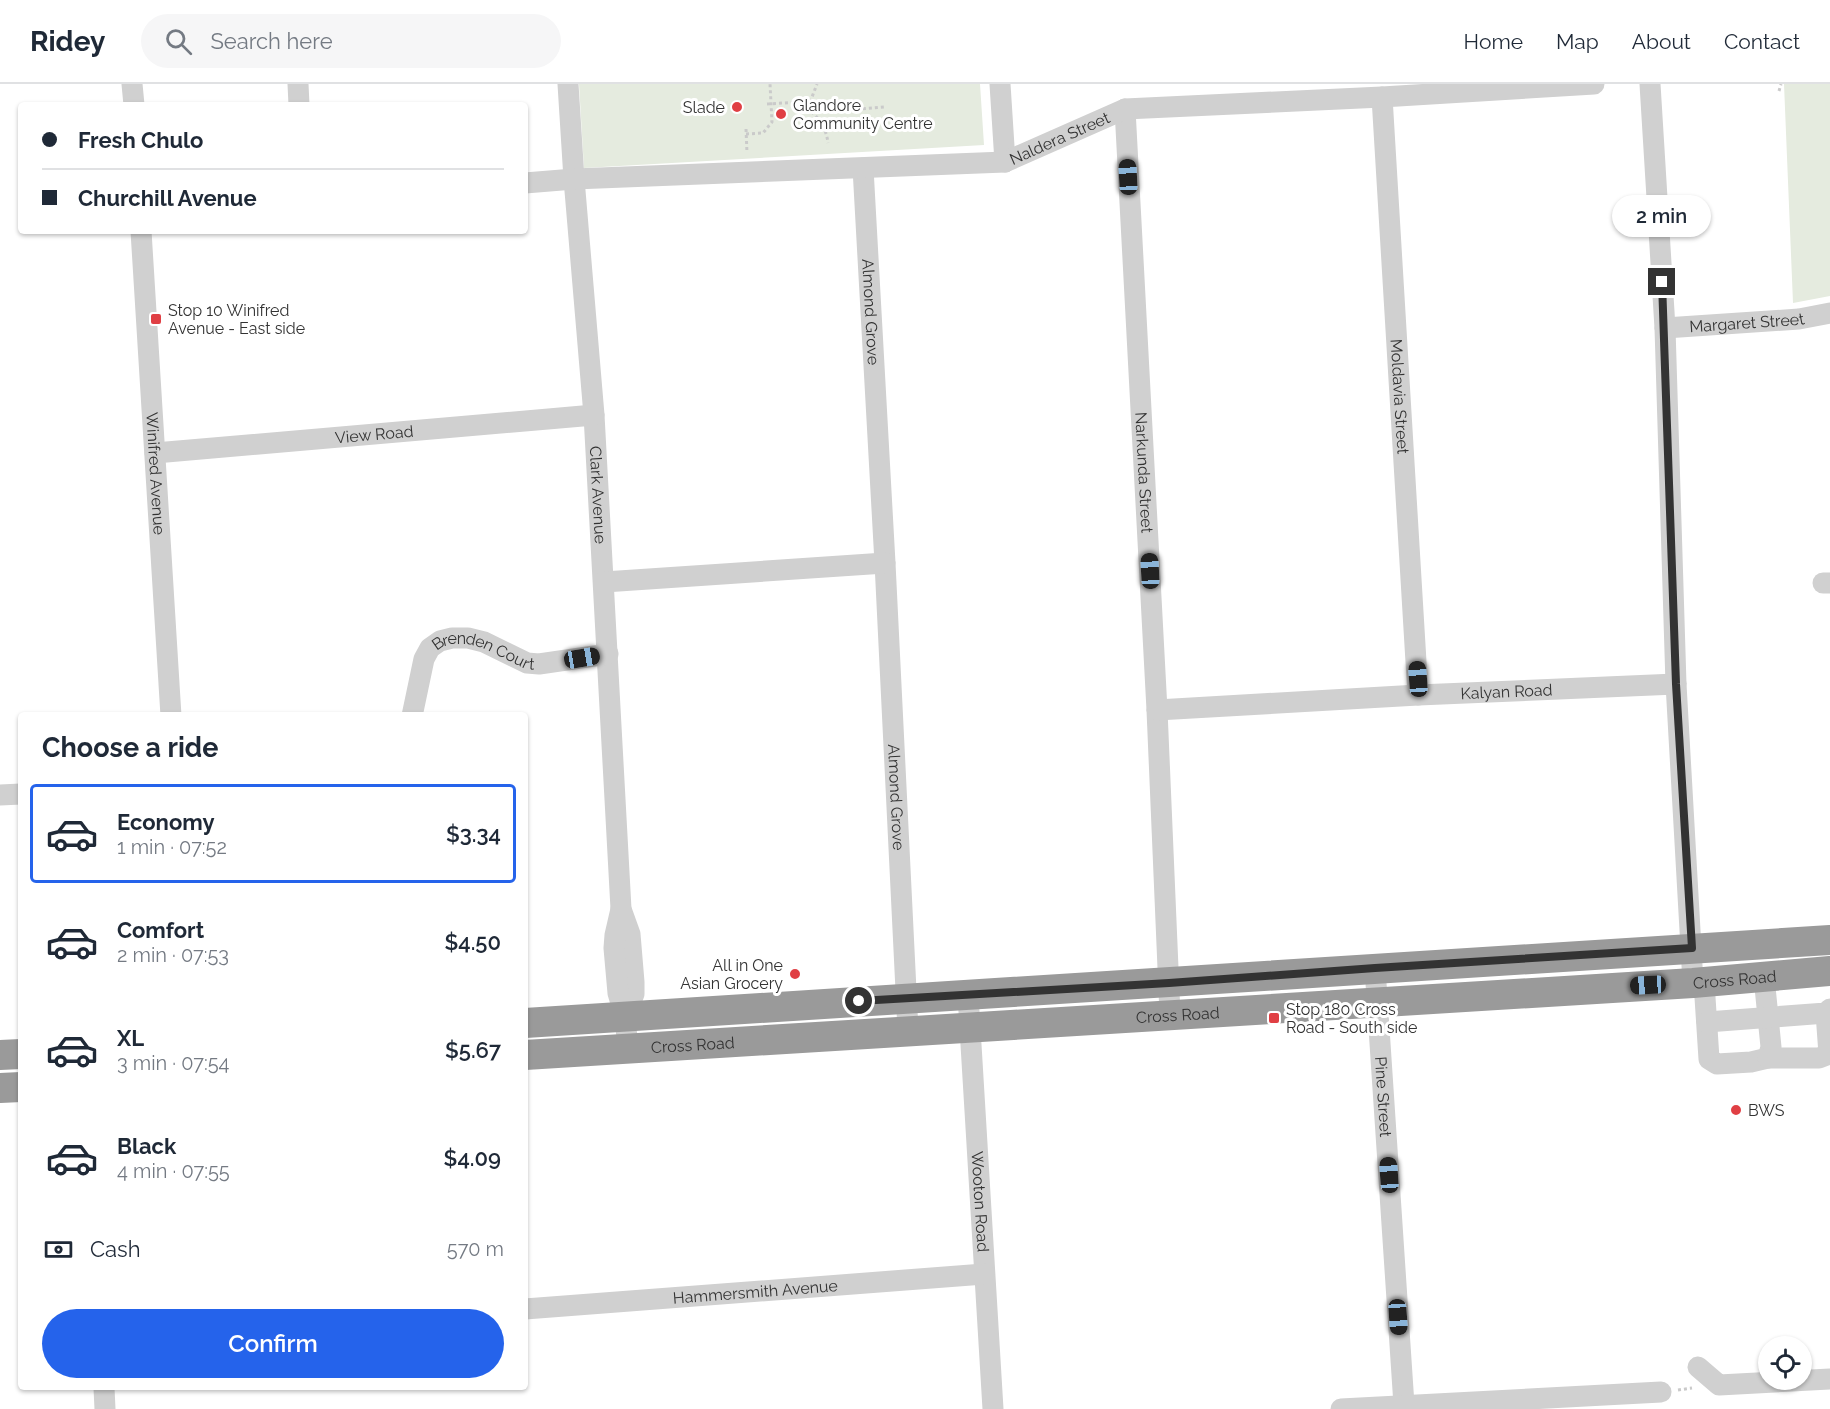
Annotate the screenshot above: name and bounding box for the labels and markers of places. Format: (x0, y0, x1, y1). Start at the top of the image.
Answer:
place label: Glandore Community Centre (793, 96, 933, 133)
place label: Slade (683, 98, 725, 117)
marker: Slade (730, 100, 744, 114)
marker: Glandore Community Centre (774, 107, 788, 121)
place label: Stop 10 Winifred Avenue - East side (168, 301, 305, 338)
marker: Stop 10 Winifred Avenue - East side (149, 312, 163, 326)
place label: All in One Asian Grocery (680, 956, 783, 993)
marker: All in One Asian Grocery (788, 967, 802, 981)
place label: Stop 180 Cross Road - South side (1286, 1000, 1417, 1037)
marker: Stop 180 Cross Road - South side (1267, 1011, 1281, 1025)
place label: BWS (1748, 1101, 1785, 1120)
marker: BWS (1729, 1103, 1743, 1117)

